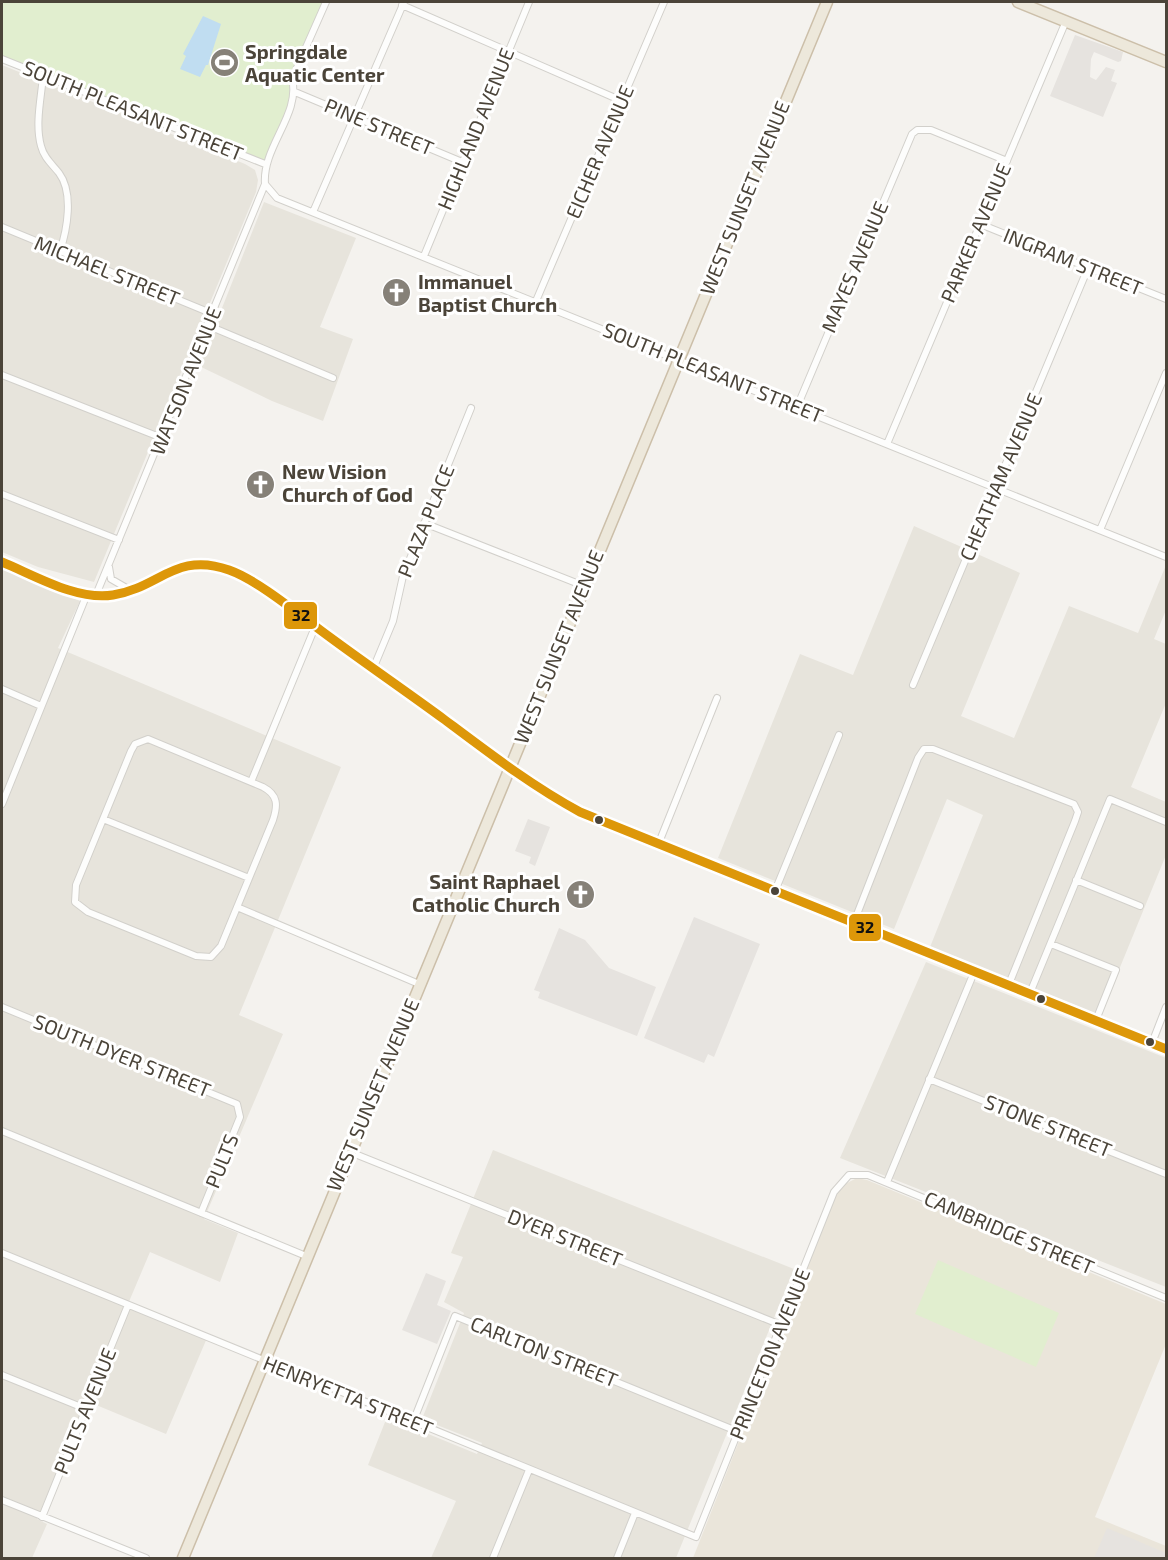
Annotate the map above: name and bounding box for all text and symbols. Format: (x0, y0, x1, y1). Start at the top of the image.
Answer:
place label: Springdale Aquatic Center (245, 39, 385, 86)
street label: HIGHLAND AVENUE (432, 44, 518, 213)
sports icon: Springdale Aquatic Center (208, 47, 240, 79)
street label: SOUTH PLEASANT STREET (20, 55, 247, 165)
street label: EICHER AVENUE (560, 81, 638, 222)
street label: PINE STREET (321, 92, 438, 160)
street label: WEST SUNSET AVENUE (694, 97, 794, 298)
street label: PARKER AVENUE (935, 159, 1015, 306)
street label: MAYES AVENUE (816, 197, 893, 336)
street label: INGRAM STREET (1000, 222, 1147, 300)
street label: MICHAEL STREET (31, 230, 184, 310)
place label: Immanuel Baptist Church (418, 269, 557, 316)
church icon: Immanuel Baptist Church (381, 277, 413, 309)
street label: WATSON AVENUE (144, 303, 226, 458)
street label: SOUTH PLEASANT STREET (600, 317, 827, 427)
street label: CHEATHAM AVENUE (954, 389, 1046, 564)
place label: New Vision Church of God (282, 459, 413, 506)
street label: PLAZA PLACE (392, 461, 459, 580)
church icon: New Vision Church of God (245, 468, 277, 500)
street label: WEST SUNSET AVENUE (508, 546, 608, 747)
line badge: 32 (283, 601, 318, 630)
text: 32 (292, 605, 310, 624)
unlabelled marker (593, 814, 605, 826)
place label: Saint Raphael Catholic Church (412, 869, 560, 916)
church icon: Saint Raphael Catholic Church (565, 878, 597, 910)
unlabelled marker (769, 885, 781, 897)
line badge: 32 (848, 913, 882, 942)
text: 32 (856, 917, 874, 936)
unlabelled marker (1035, 993, 1047, 1005)
street label: WEST SUNSET AVENUE (321, 995, 424, 1195)
street label: SOUTH DYER STREET (30, 1009, 215, 1102)
unlabelled marker (1144, 1036, 1156, 1048)
street label: STONE STREET (981, 1089, 1116, 1162)
street label: PULTS (199, 1130, 243, 1191)
street label: CAMBRIDGE STREET (921, 1185, 1098, 1279)
street label: DYER STREET (505, 1203, 627, 1271)
street label: PRINCETON AVENUE (724, 1264, 814, 1443)
street label: CARLTON STREET (467, 1311, 622, 1392)
street label: PULTS AVENUE (48, 1344, 120, 1477)
street label: HENRYETTA STREET (260, 1350, 437, 1440)

